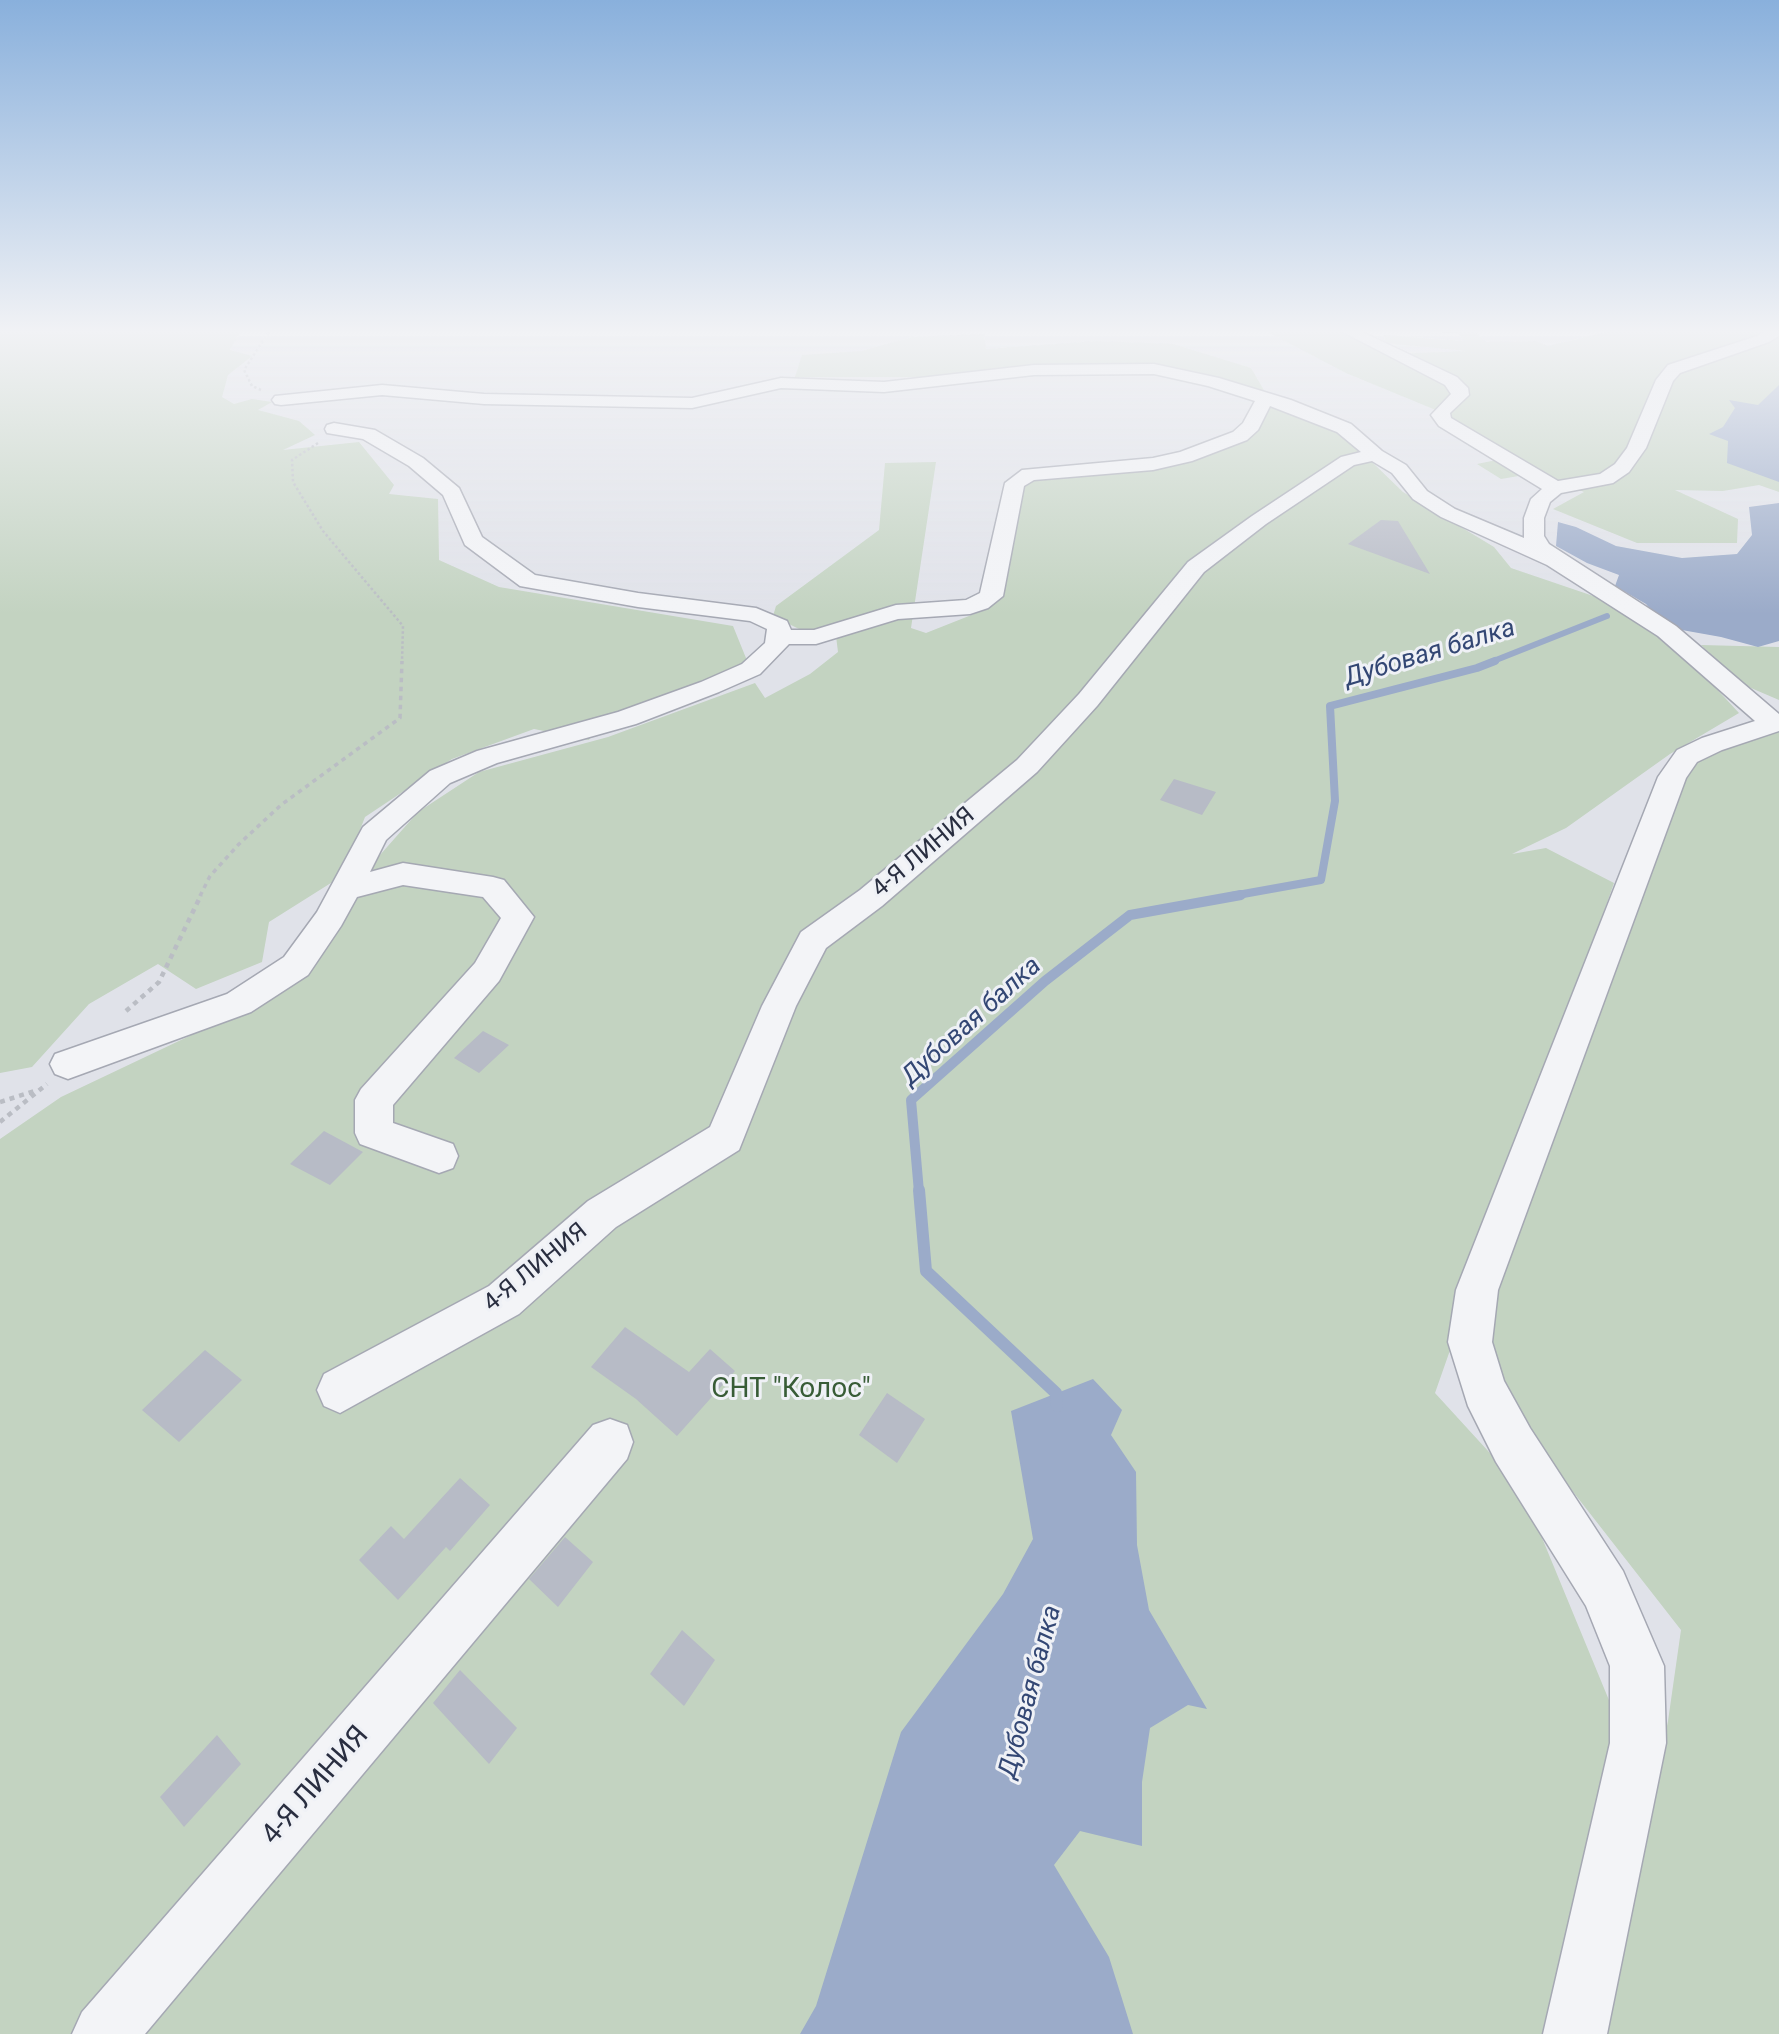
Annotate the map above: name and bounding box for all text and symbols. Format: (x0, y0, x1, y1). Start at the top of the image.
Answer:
water label: Дубовая балка (1341, 613, 1519, 695)
street label: 4-Я ЛИНИЯ (867, 802, 981, 904)
water label: Дубовая балка (896, 951, 1048, 1093)
street label: 4-Я ЛИНИЯ (478, 1217, 594, 1319)
park label: СНТ "Колос" (711, 1373, 871, 1407)
water label: Дубовая балка (993, 1602, 1069, 1782)
street label: 4-Я ЛИНИЯ (255, 1720, 377, 1852)

